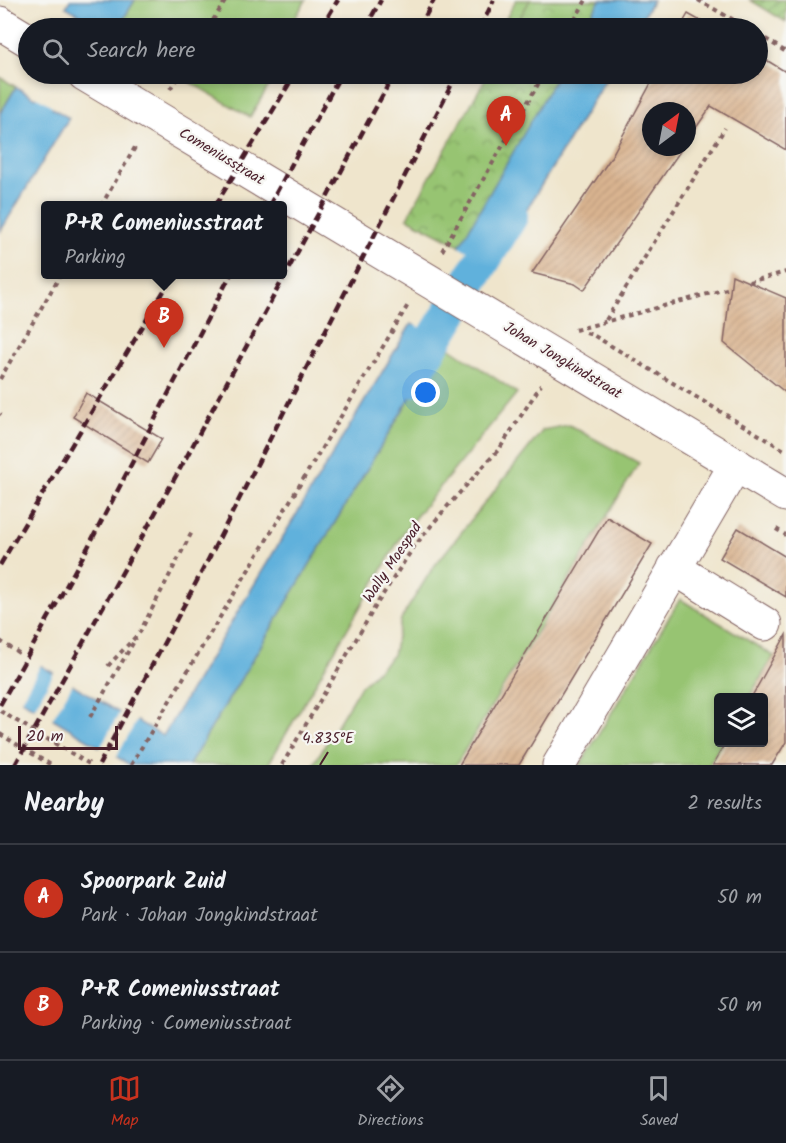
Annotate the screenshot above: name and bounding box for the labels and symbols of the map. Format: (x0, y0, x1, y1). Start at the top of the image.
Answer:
pin: A (486, 96, 526, 146)
north arrow (642, 102, 696, 156)
street label: Comeniusstraat (174, 122, 269, 192)
pin: B (144, 298, 184, 348)
street label: Johan Jongkindstraat (498, 316, 627, 406)
your location (411, 378, 440, 407)
street label: Wally Moespad (357, 517, 429, 608)
scale bar (18, 723, 118, 750)
text: 4.835°E (302, 727, 355, 751)

